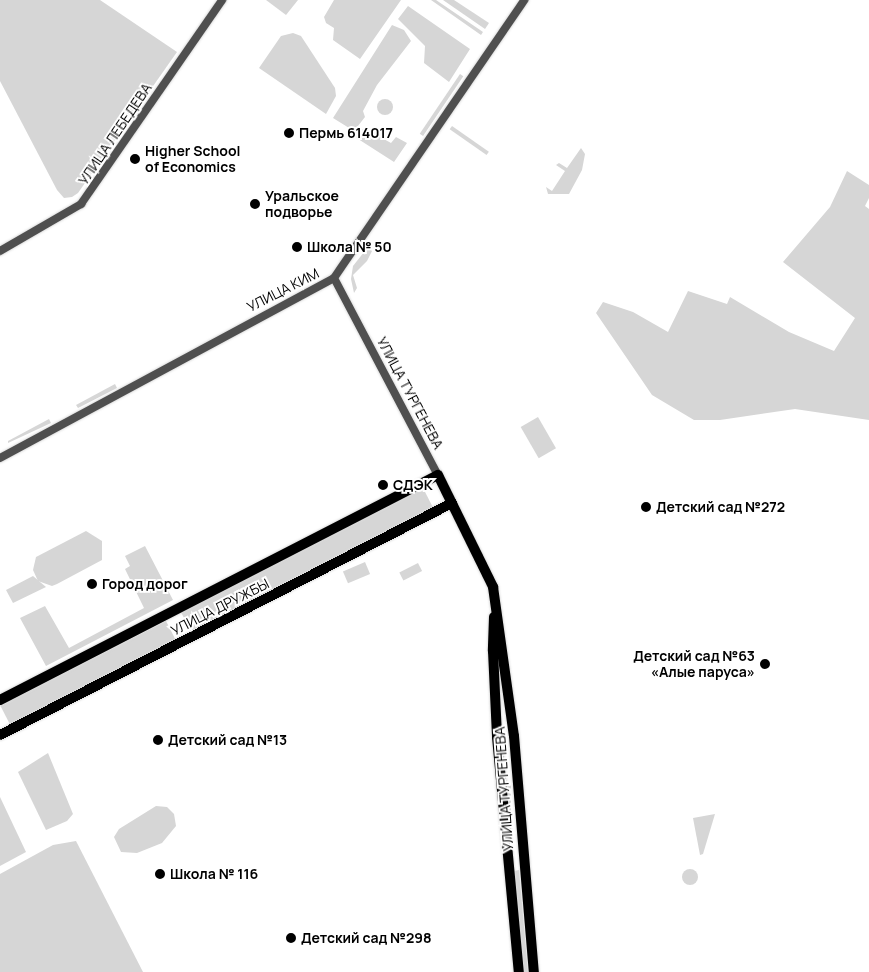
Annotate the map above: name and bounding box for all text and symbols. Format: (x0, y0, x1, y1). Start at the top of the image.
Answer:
street label: УЛИЦА ЛЕБЕДЕВА (75, 80, 155, 188)
place label: Пермь 614017 (299, 125, 393, 141)
marker: Пермь 614017 (283, 127, 295, 139)
place label: Higher School of Economics (145, 143, 240, 176)
marker: Higher School of Economics (129, 153, 141, 165)
place label: Уральское подворье (265, 188, 339, 220)
marker: Уральское подворье (249, 198, 261, 210)
place label: Школа № 50 (307, 239, 392, 255)
marker: Школа № 50 (291, 241, 303, 253)
street label: УЛИЦА КИМ (244, 265, 322, 315)
street label: УЛИЦА ТУРГЕНЕВА (373, 334, 447, 452)
place label: СДЭК (393, 477, 433, 493)
marker: СДЭК (377, 479, 389, 491)
place label: Детский сад №272 (656, 499, 785, 515)
marker: Детский сад №272 (640, 501, 652, 513)
street label: УЛИЦА ДРУЖБЫ (168, 575, 272, 639)
place label: Город дорог (102, 576, 188, 592)
marker: Город дорог (86, 578, 98, 590)
place label: Детский сад №63 «Алые паруса» (633, 648, 755, 680)
marker: Детский сад №63 «Алые паруса» (759, 658, 771, 670)
street label: УЛИЦА ТУРГЕНЕВА (491, 726, 517, 852)
place label: Детский сад №13 (168, 732, 287, 748)
marker: Детский сад №13 (152, 734, 164, 746)
place label: Школа № 116 (170, 866, 258, 882)
marker: Школа № 116 (154, 868, 166, 880)
place label: Детский сад №298 (301, 930, 432, 946)
marker: Детский сад №298 (285, 932, 297, 944)

